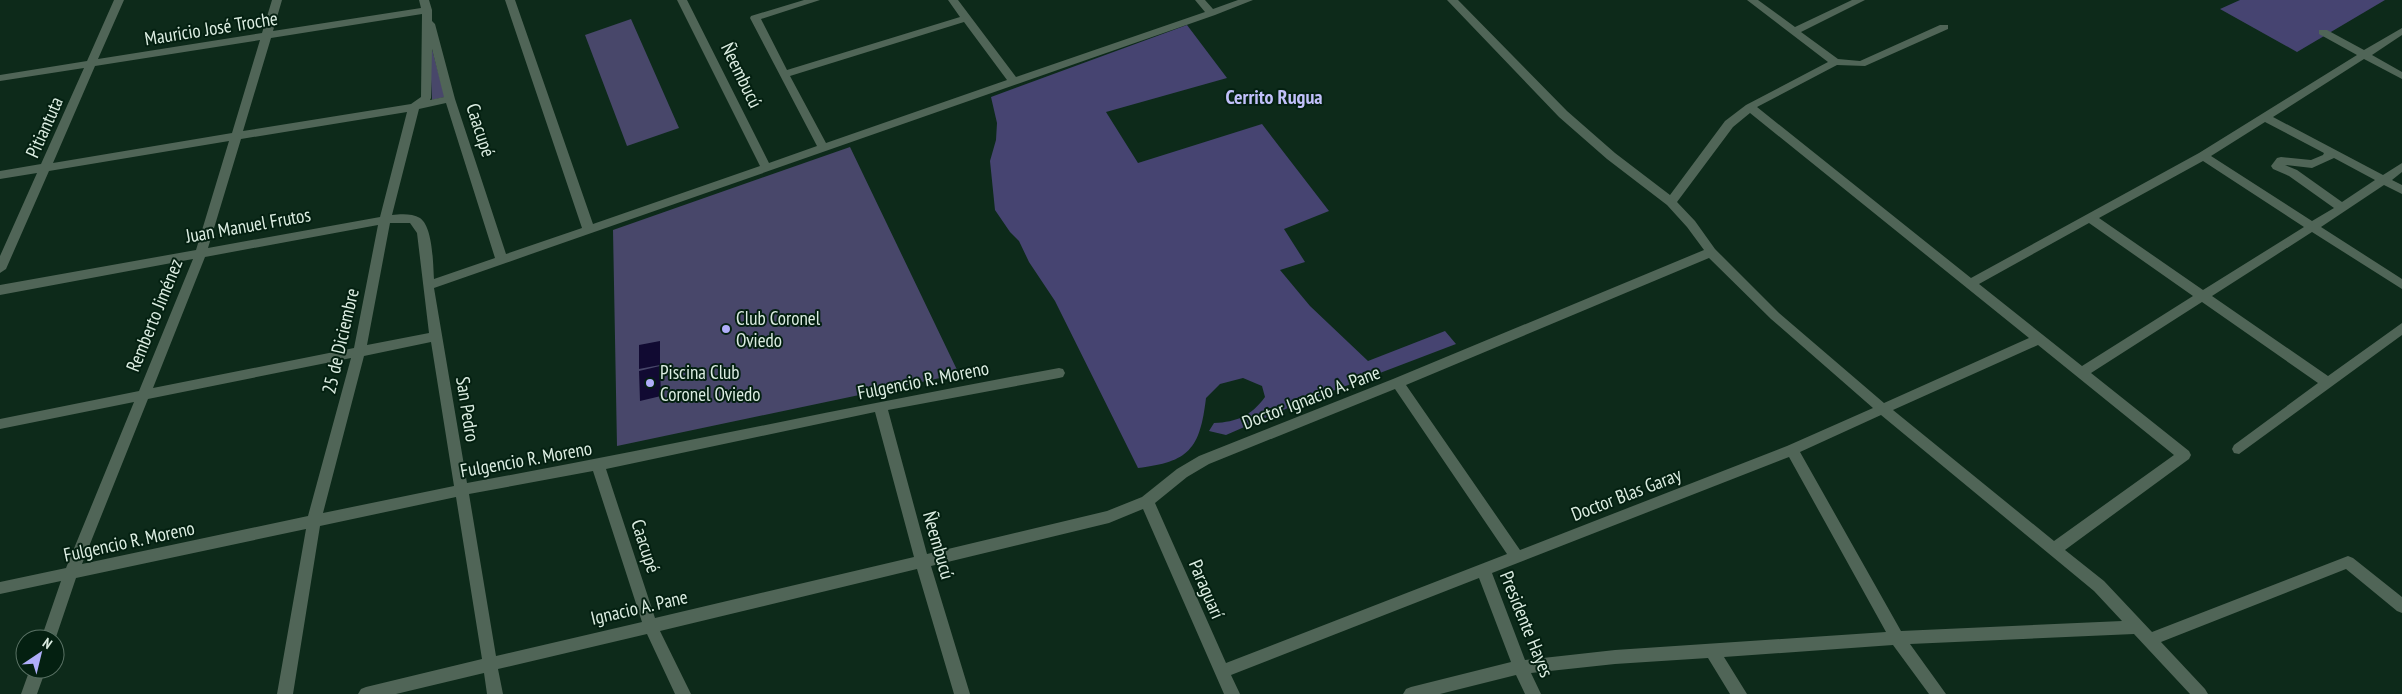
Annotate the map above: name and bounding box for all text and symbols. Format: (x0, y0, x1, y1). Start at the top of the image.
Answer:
street label: Mauricio José Troche (143, 6, 279, 50)
street label: Ñeembucú (716, 38, 768, 112)
district label: Cerrito Rugua (1225, 84, 1323, 110)
street label: Pitiantuta (20, 93, 68, 161)
street label: Caacupé (461, 100, 501, 160)
street label: Juan Manuel Frutos (183, 202, 312, 248)
street label: Remberto Jiménez (120, 255, 188, 375)
street label: 25 de Diciembre (316, 286, 364, 396)
place label: Club Coronel Oviedo (736, 306, 821, 352)
marker: Club Coronel Oviedo (720, 323, 732, 335)
street label: Fulgencio R. Moreno (855, 356, 991, 404)
place label: Piscina Club Coronel Oviedo (660, 360, 760, 406)
street label: Doctor Ignacio A. Pane (1239, 360, 1384, 434)
street label: San Pedro (451, 375, 485, 443)
marker: Piscina Club Coronel Oviedo (644, 377, 656, 389)
street label: Fulgencio R. Moreno (458, 436, 594, 482)
street label: Doctor Blas Garay (1568, 462, 1685, 526)
street label: Ñeembucú (918, 508, 960, 582)
street label: Fulgencio R. Moreno (61, 515, 197, 567)
street label: Caacupé (626, 516, 666, 576)
street label: Paraguarí (1184, 556, 1230, 622)
street label: Presidente Hayes (1495, 567, 1559, 681)
street label: Ignacio A. Pane (588, 584, 690, 630)
north arrow (15, 629, 65, 679)
text: N (39, 634, 56, 653)

